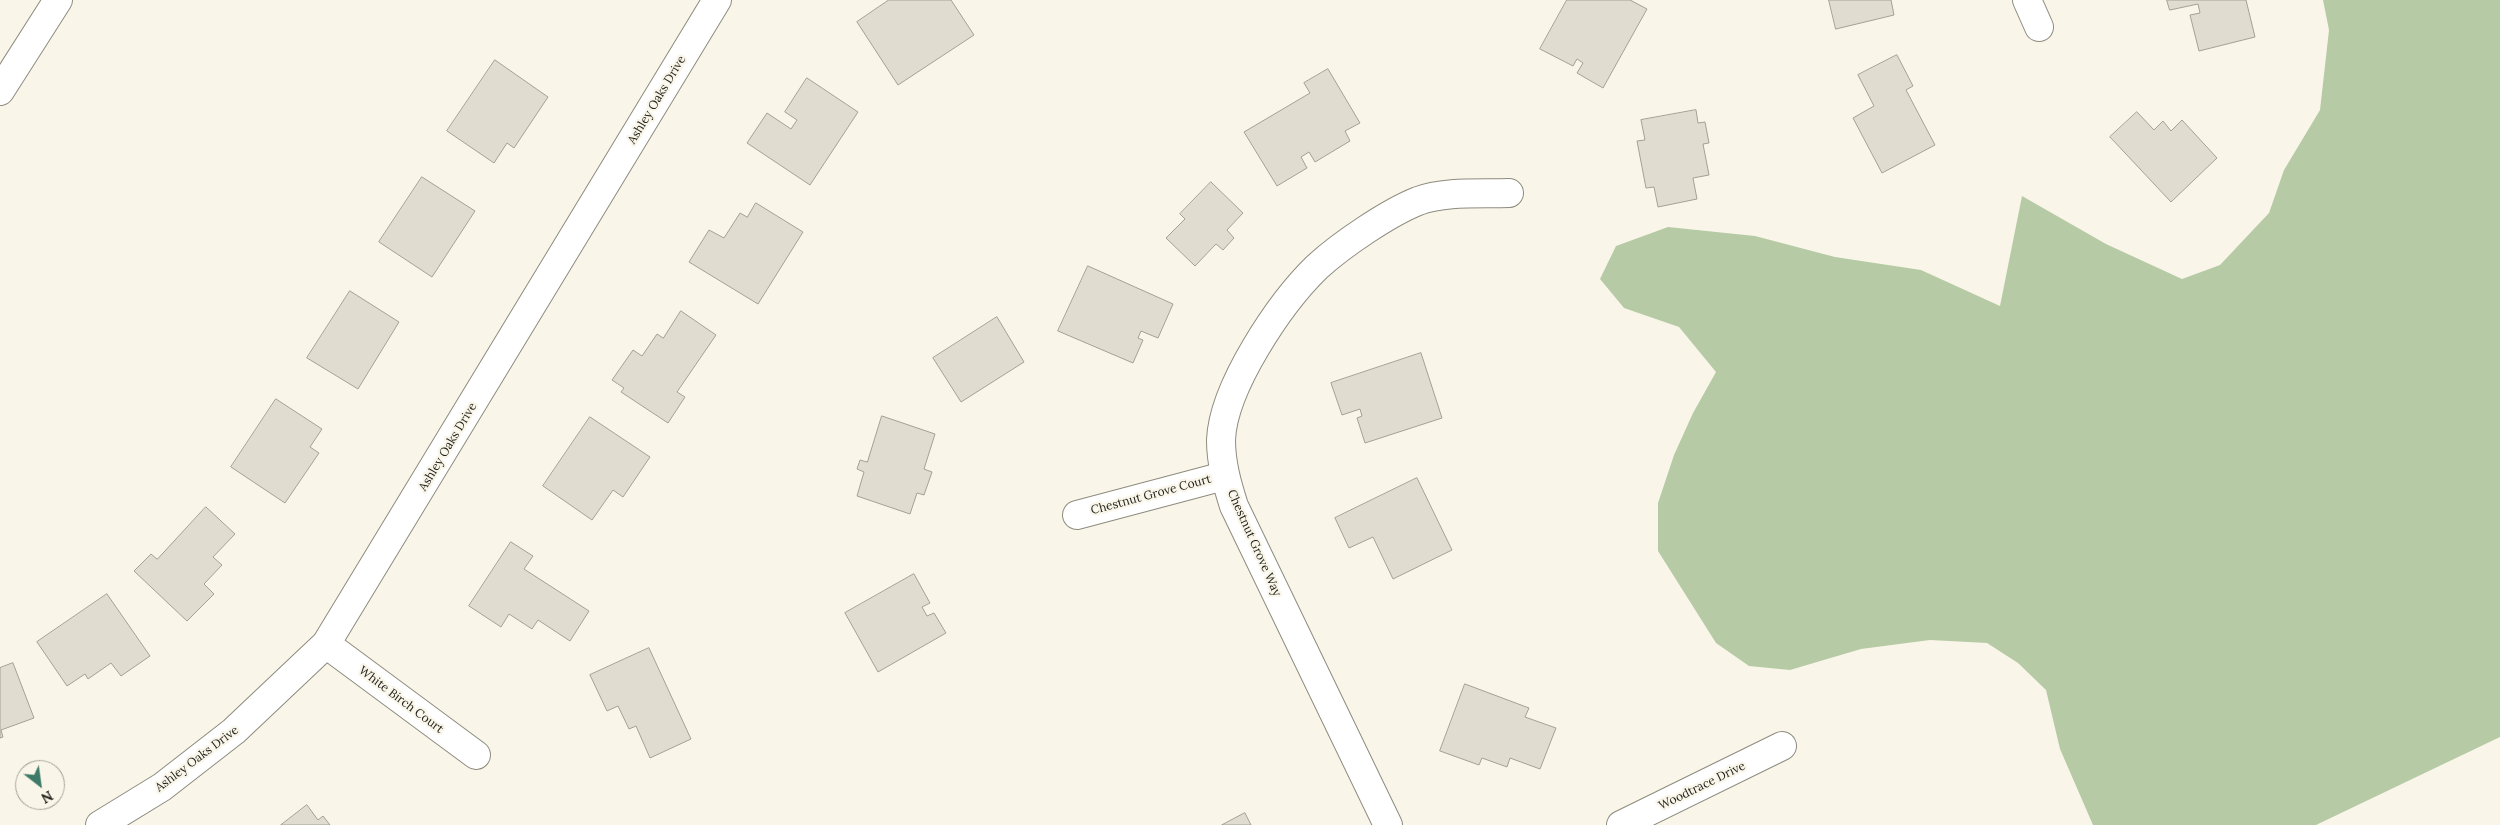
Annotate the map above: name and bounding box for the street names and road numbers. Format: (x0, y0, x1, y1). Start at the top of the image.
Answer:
street label: Ashley Oaks Drive (625, 53, 689, 147)
street label: Ashley Oaks Drive (416, 400, 480, 494)
street label: Chestnut Grove Court (1089, 472, 1213, 518)
street label: Chestnut Grove Way (1224, 487, 1284, 599)
street label: White Birch Court (356, 663, 446, 737)
street label: Ashley Oaks Drive (153, 723, 241, 795)
street label: Woodtrace Drive (1656, 759, 1748, 813)

